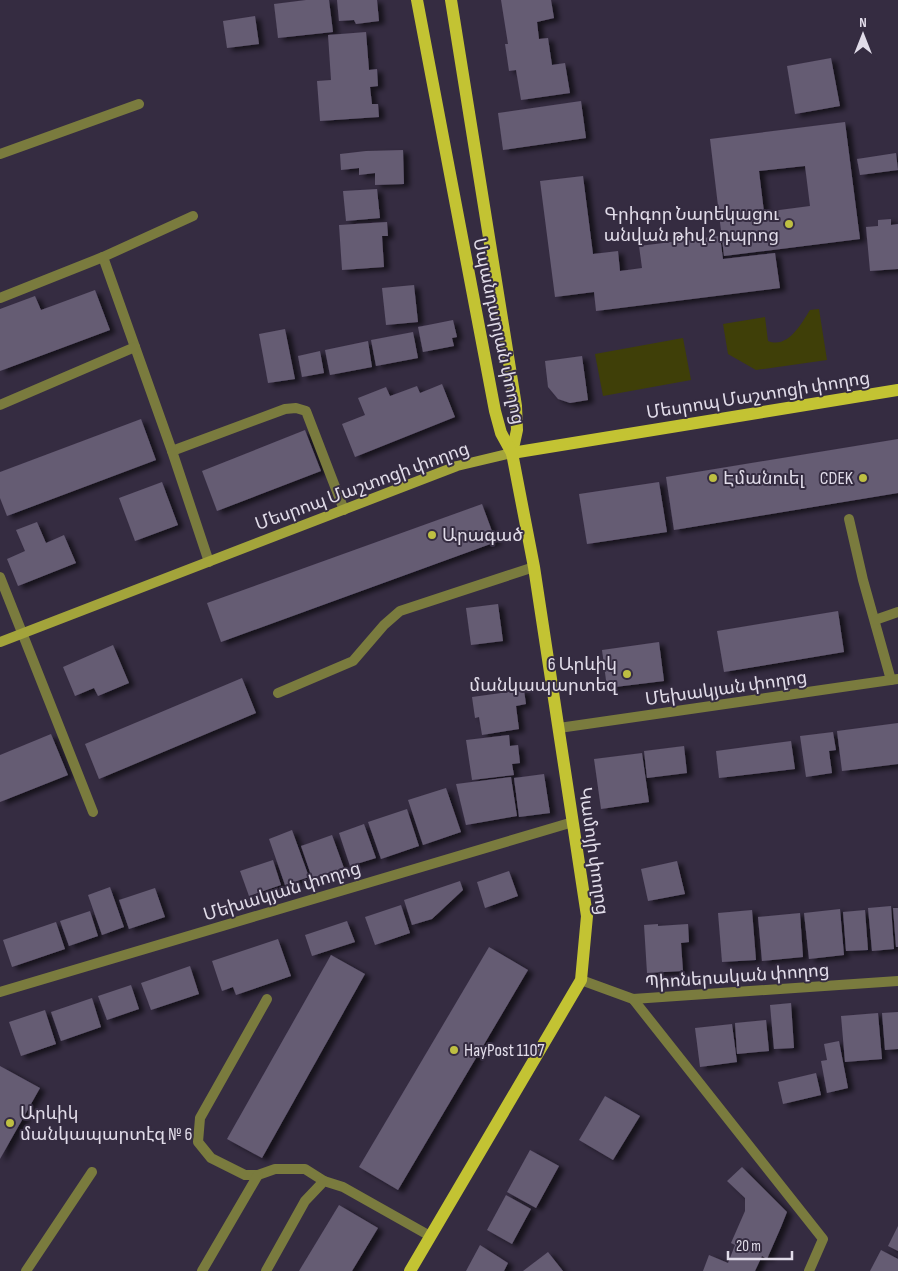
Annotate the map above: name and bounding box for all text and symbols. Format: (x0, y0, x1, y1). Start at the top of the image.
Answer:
north arrow (838, 10, 888, 60)
text: N (859, 14, 867, 31)
place label: Գրիգոր Նարեկացու անվան թիվ 2 դպրոց (604, 204, 779, 246)
marker: Գրիգոր Նարեկացու անվան թիվ 2 դպրոց (783, 218, 795, 230)
street label: Սպանդարյան փողոց (468, 236, 529, 426)
street label: Մեսրոպ Մաշտոցի փողոց (645, 367, 871, 424)
street label: Մեսրոպ Մաշտոցի փողոց (252, 438, 472, 535)
place label: Էմանուել (723, 468, 806, 489)
place label: CDEK (820, 468, 854, 489)
marker: Էմանուել (707, 472, 719, 484)
marker: CDEK (857, 472, 869, 484)
place label: Արագած (442, 525, 523, 546)
marker: Արագած (426, 529, 438, 541)
place label: 6 Արևիկ մանկապարտեզ (469, 654, 618, 696)
street label: Մեխակյան փողոց (644, 667, 808, 710)
marker: 6 Արևիկ մանկապարտեզ (621, 668, 633, 680)
street label: Կամոյի փողոց (574, 786, 613, 916)
street label: Մեխակյան փողոց (201, 858, 363, 925)
street label: Պիոներական փողոց (644, 960, 830, 993)
place label: HayPost 1107 (464, 1040, 545, 1061)
marker: HayPost 1107 (448, 1044, 460, 1056)
place label: Արևիկ մանկապարտէզ № 6 (20, 1103, 192, 1145)
marker: Արևիկ մանկապարտէզ № 6 (4, 1117, 16, 1129)
scale bar (728, 1228, 792, 1260)
text: 20 m (736, 1237, 761, 1256)

